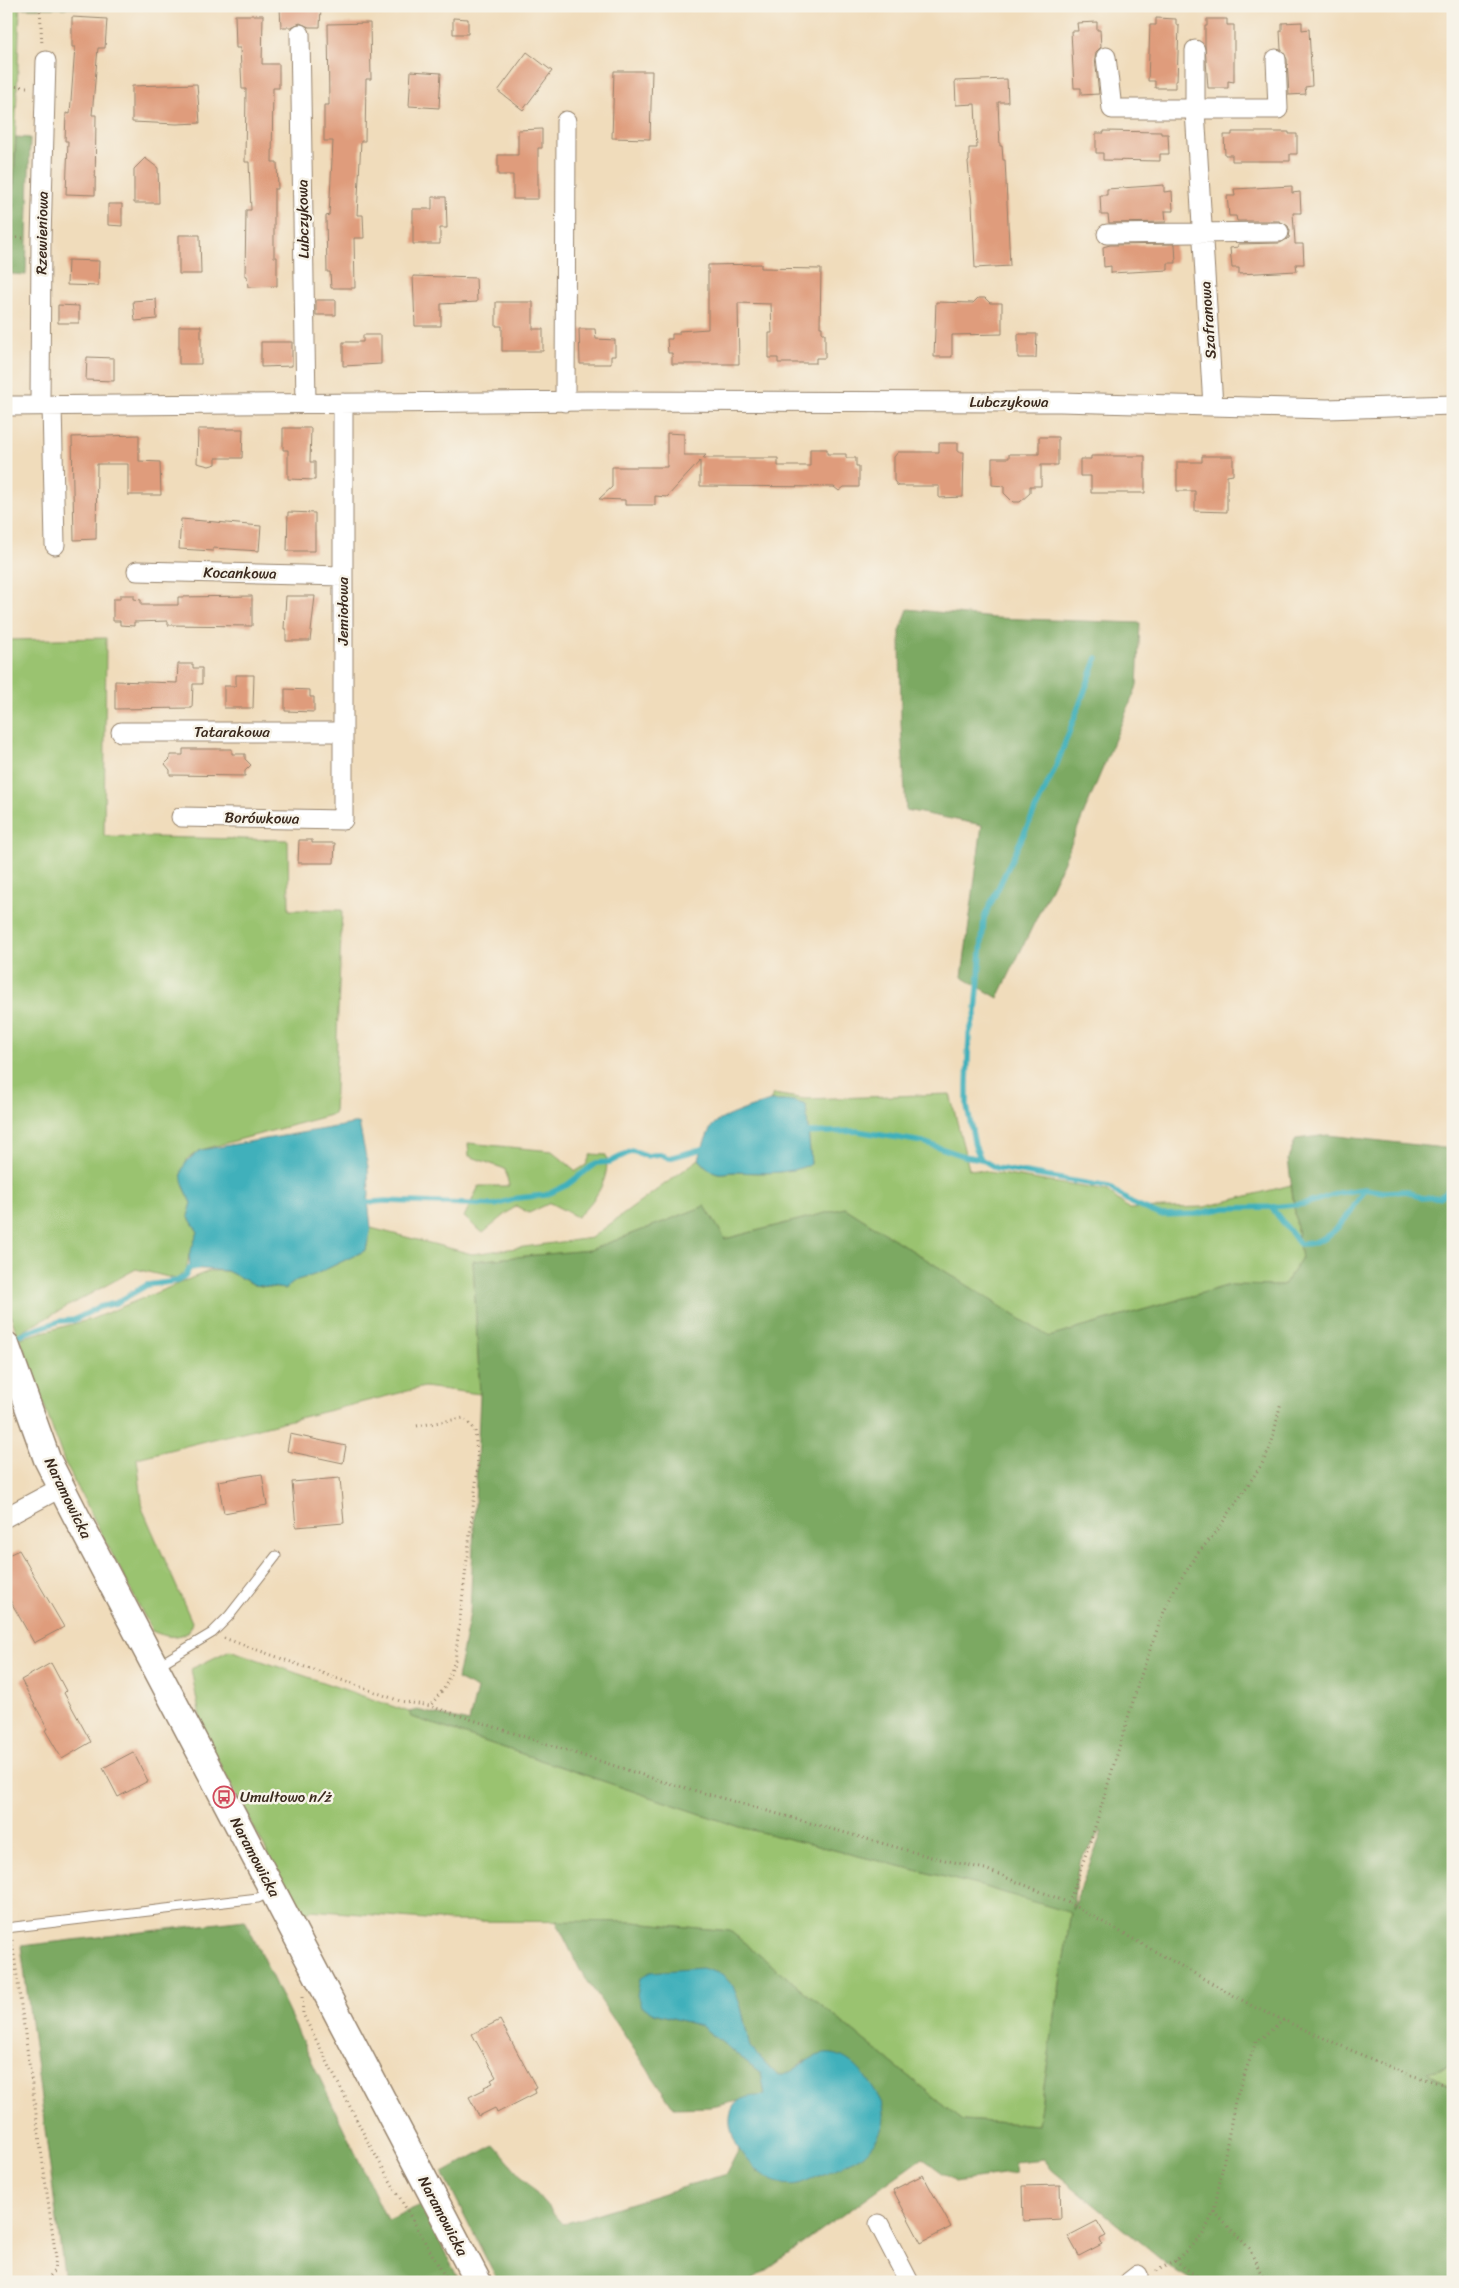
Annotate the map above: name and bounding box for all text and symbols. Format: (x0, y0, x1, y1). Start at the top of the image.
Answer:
street label: Lubczykowa (289, 179, 317, 259)
street label: Rzewieniowa (28, 191, 56, 275)
street label: Szafranowa (1192, 280, 1224, 360)
street label: Lubczykowa (969, 389, 1049, 415)
street label: Kocankowa (203, 559, 277, 587)
street label: Jemiołowa (330, 576, 356, 646)
street label: Tatarakowa (194, 719, 270, 745)
street label: Borówkowa (224, 804, 300, 832)
street label: Naramowicka (37, 1453, 99, 1544)
place label: Umultowo n/ż (240, 1784, 333, 1810)
bus stop icon: Umultowo n/ż (212, 1785, 236, 1809)
street label: Naramowicka (223, 1812, 287, 1902)
street label: Naramowicka (411, 2171, 475, 2261)

